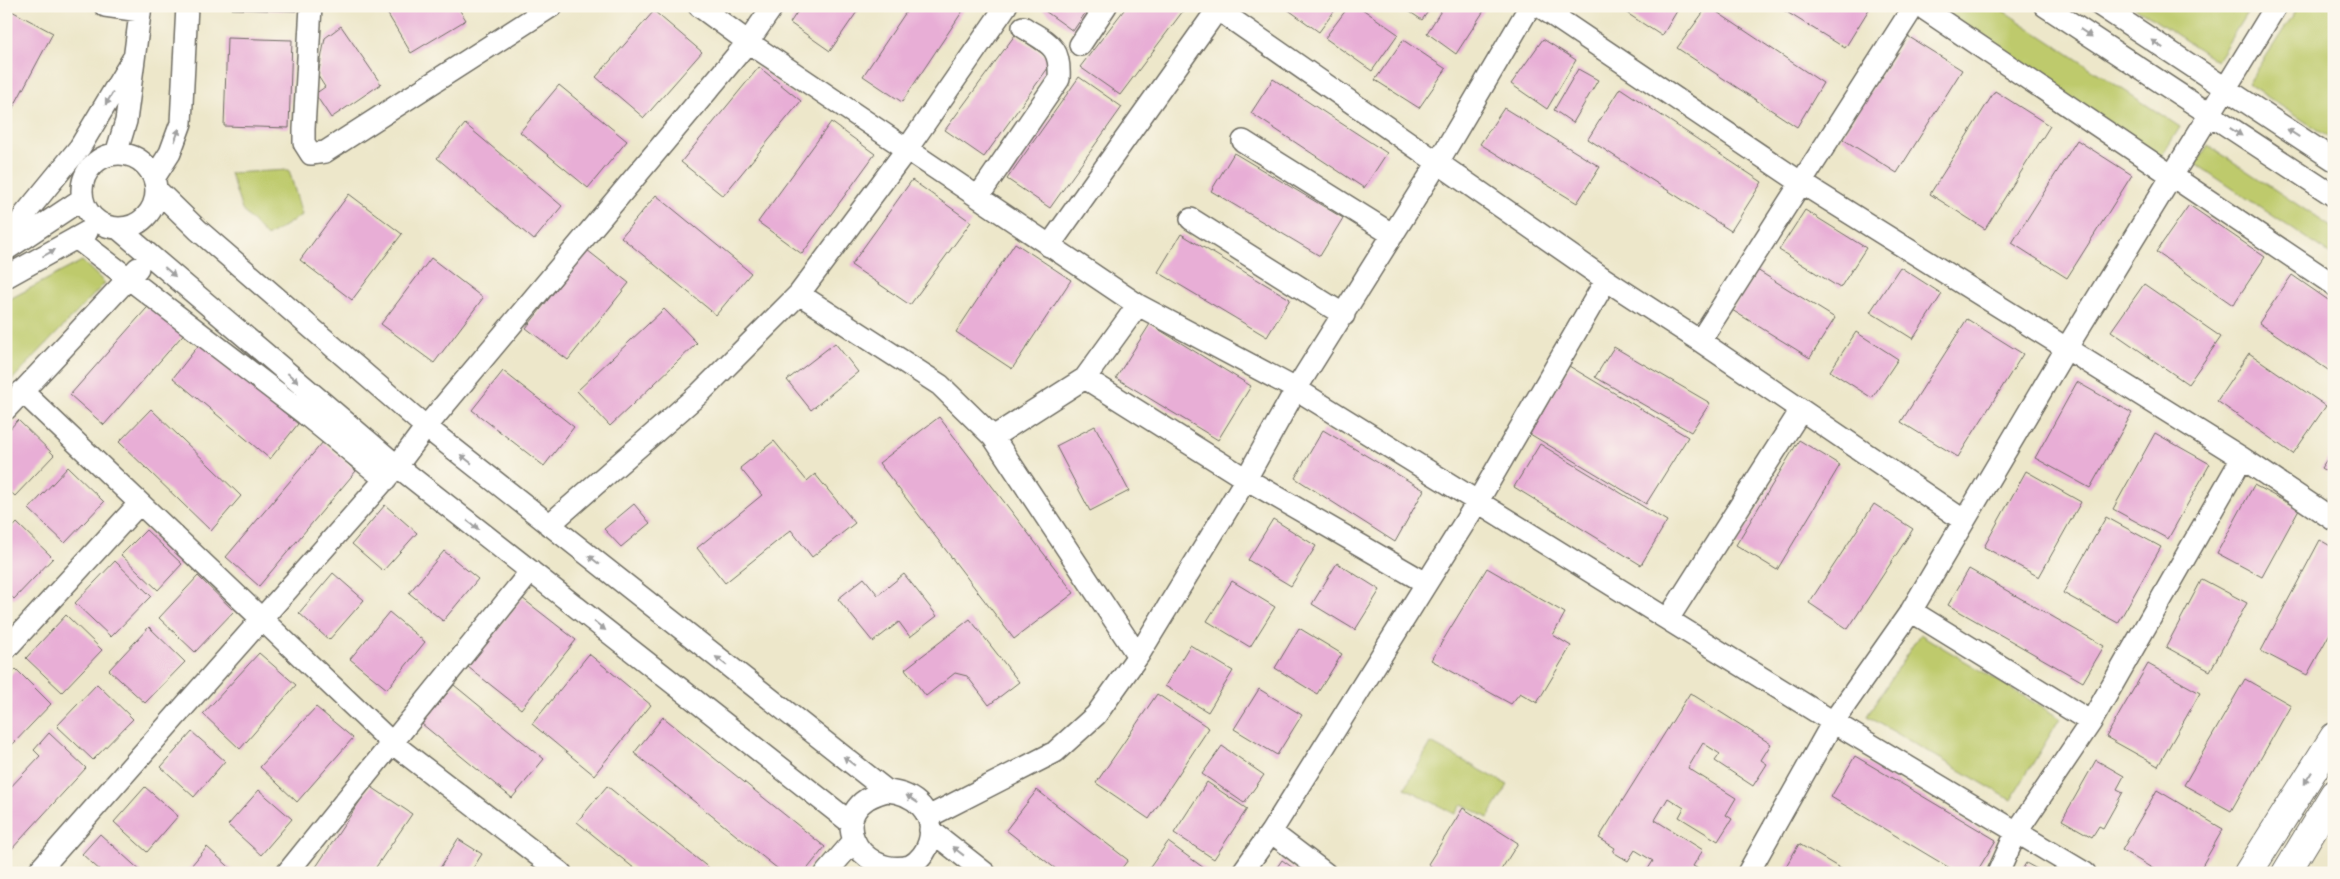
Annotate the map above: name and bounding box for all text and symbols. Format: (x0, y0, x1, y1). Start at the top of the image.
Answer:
one-way arrow (2079, 28, 2092, 38)
one-way arrow (2151, 39, 2164, 49)
one-way arrow (104, 92, 113, 105)
one-way arrow (173, 127, 181, 142)
one-way arrow (2229, 127, 2243, 137)
one-way arrow (2286, 129, 2300, 138)
one-way arrow (42, 249, 55, 258)
one-way arrow (163, 266, 175, 278)
one-way arrow (287, 372, 300, 383)
one-way arrow (460, 454, 473, 465)
one-way arrow (466, 520, 479, 531)
one-way arrow (587, 555, 601, 565)
one-way arrow (594, 620, 607, 631)
one-way arrow (715, 655, 728, 666)
one-way arrow (843, 756, 856, 767)
one-way arrow (2303, 771, 2312, 784)
one-way arrow (905, 794, 919, 804)
one-way arrow (952, 846, 965, 857)

